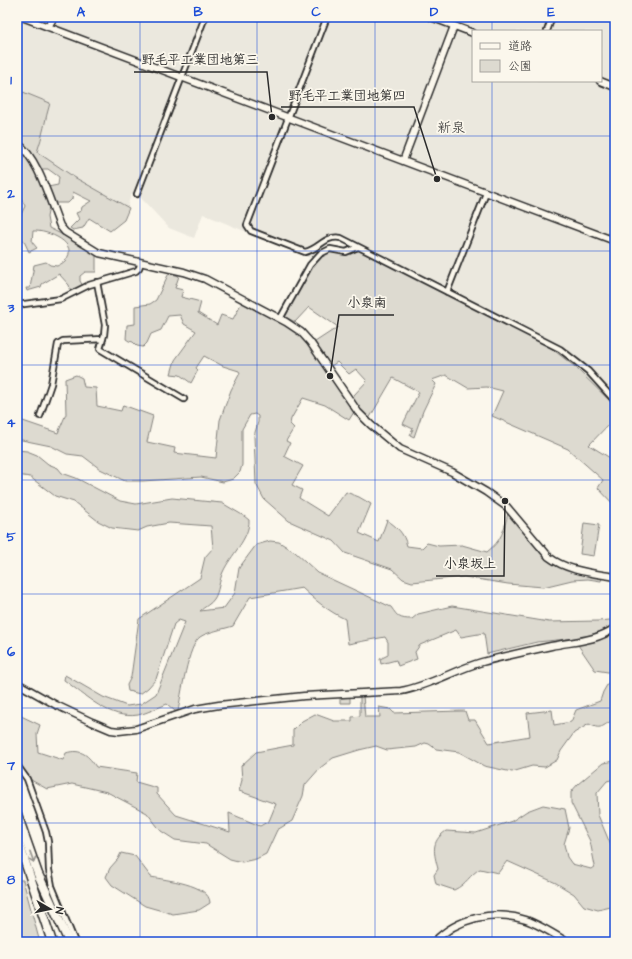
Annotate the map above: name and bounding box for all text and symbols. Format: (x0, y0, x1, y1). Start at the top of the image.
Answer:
text: A (77, 3, 86, 21)
text: B (193, 3, 203, 21)
text: C (311, 3, 321, 21)
text: D (430, 3, 439, 21)
text: E (547, 3, 555, 21)
legend (472, 30, 602, 82)
text: 道路 (508, 38, 532, 55)
callout: 野毛平工業団地第三 (134, 47, 267, 72)
text: 野毛平工業団地第三 (141, 51, 259, 69)
text: 公園 (508, 58, 532, 75)
text: 1 (10, 71, 12, 89)
callout: 野毛平工業団地第四 (281, 82, 414, 107)
text: 野毛平工業団地第四 (288, 87, 406, 105)
district label: 新泉 (437, 118, 465, 138)
text: 2 (6, 185, 15, 203)
callout: 小泉南 (339, 290, 394, 315)
text: 小泉南 (347, 294, 387, 312)
text: 3 (7, 299, 15, 317)
text: 4 (7, 414, 16, 432)
text: 5 (6, 528, 16, 546)
callout: 小泉坂上 (436, 551, 504, 576)
text: 小泉坂上 (444, 555, 496, 573)
text: 6 (7, 643, 16, 661)
text: 7 (6, 757, 16, 775)
one-way arrow (29, 851, 36, 864)
text: 8 (7, 871, 16, 889)
north arrow (30, 889, 70, 929)
text: N (51, 906, 67, 915)

